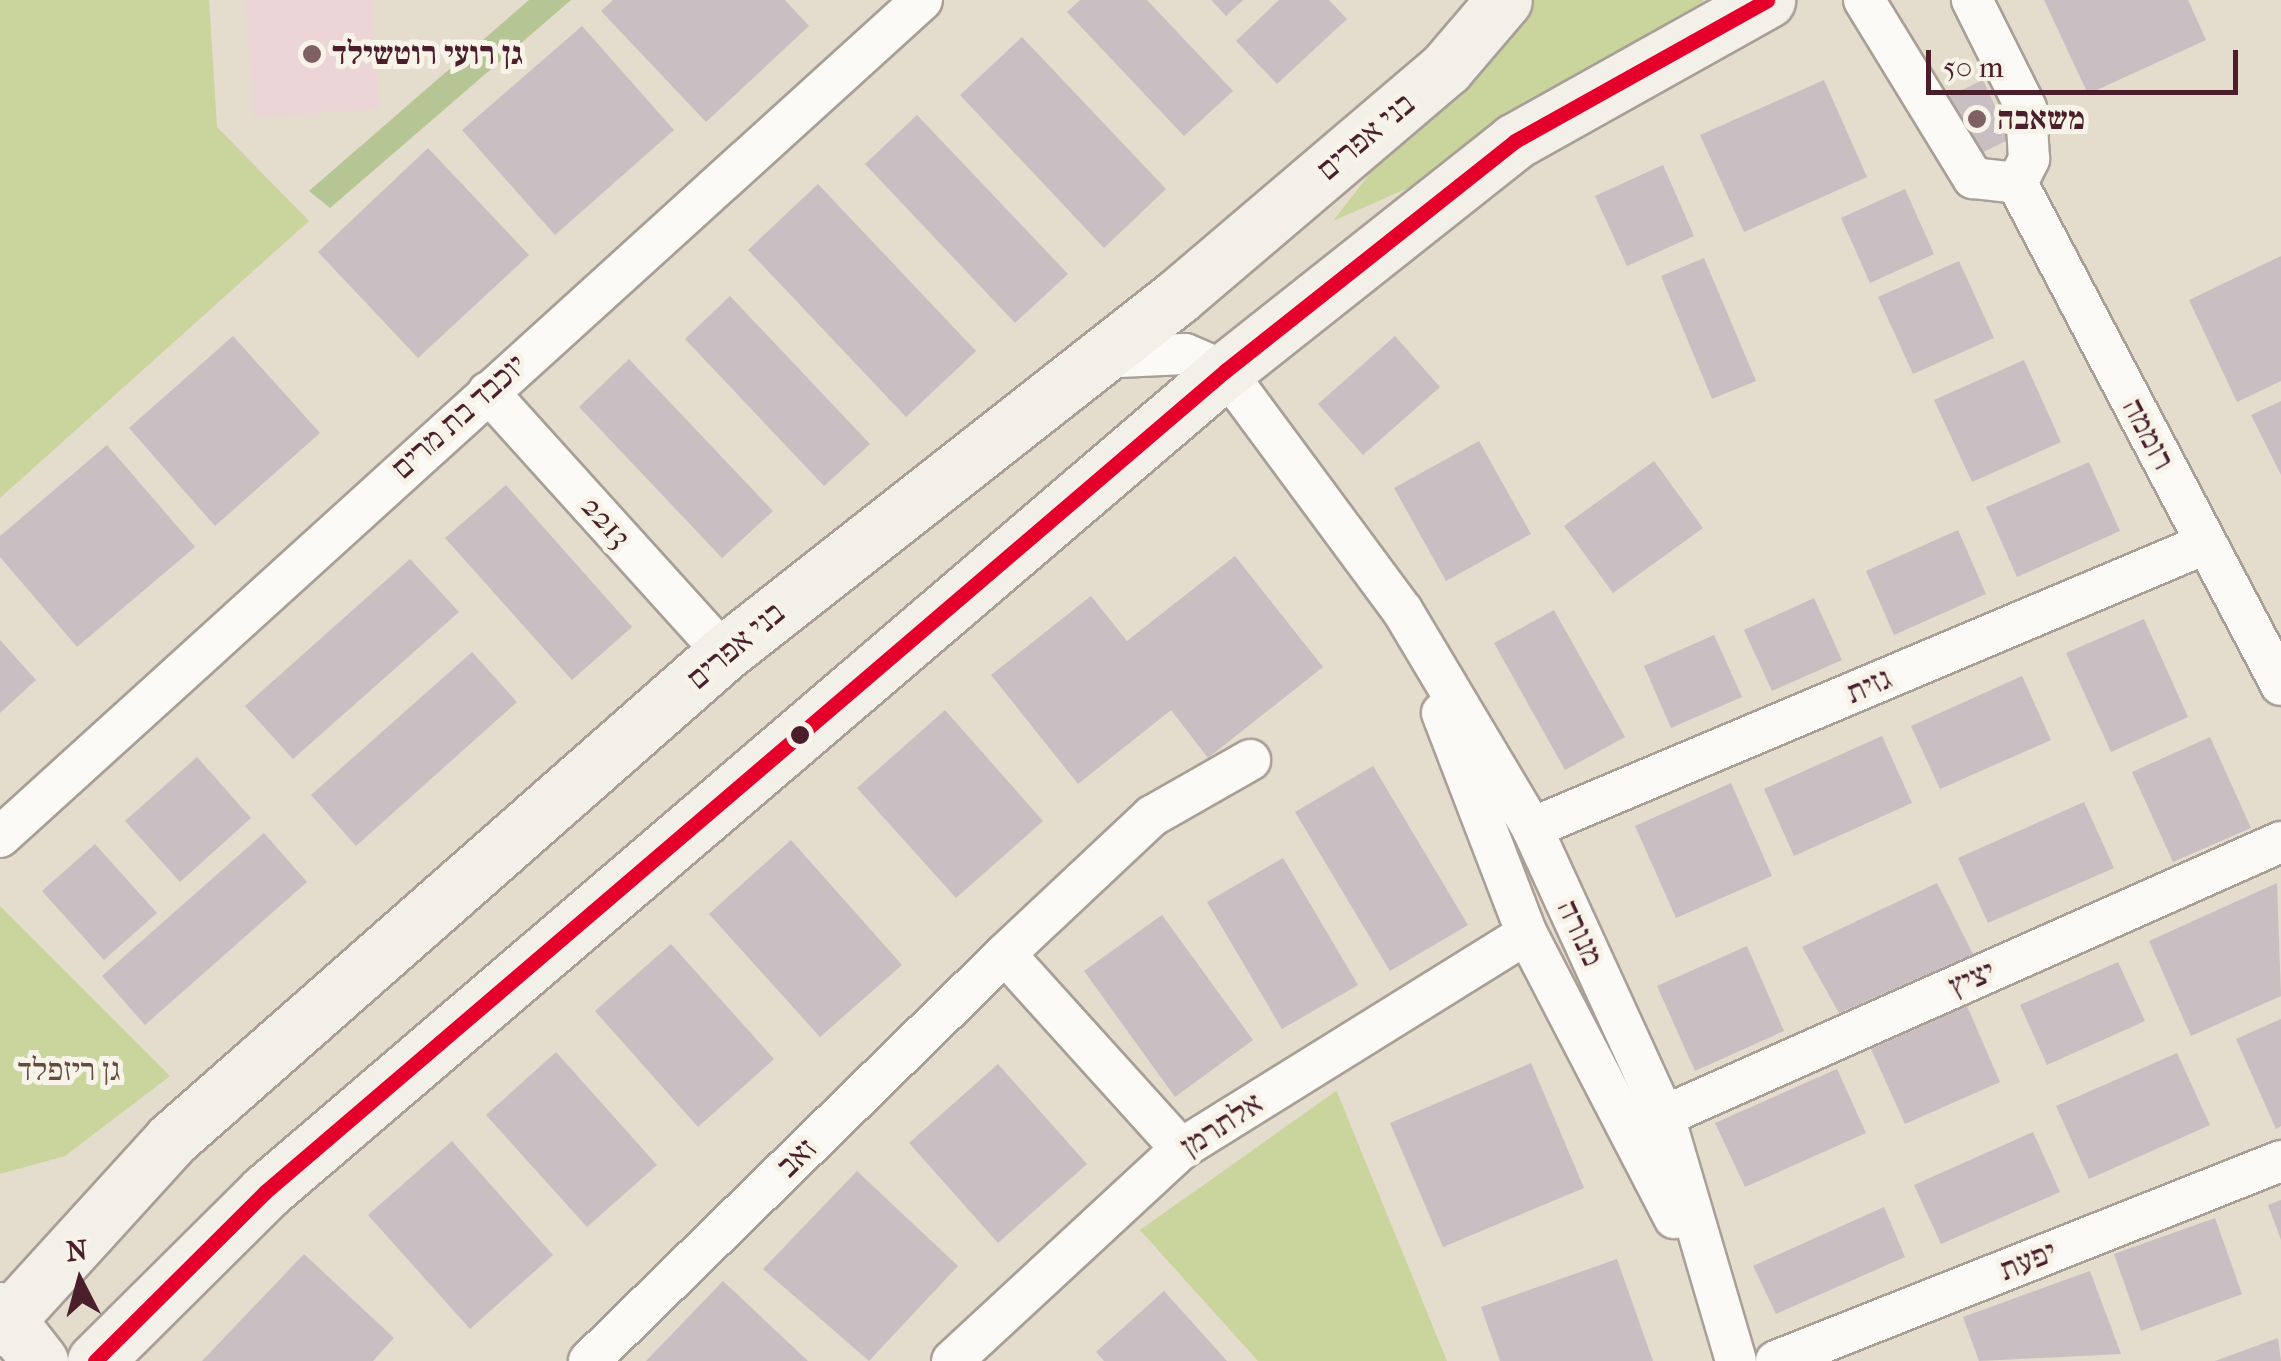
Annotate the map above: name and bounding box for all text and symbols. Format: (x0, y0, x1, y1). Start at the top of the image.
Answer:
scale bar (1931, 30, 2244, 92)
place label: גן רועי רוטשילד (332, 35, 523, 73)
marker: גן רועי רוטשילד (301, 43, 323, 65)
text: 50 m (1943, 50, 2004, 85)
street label: בני אפרים (1309, 85, 1423, 189)
place label: משאבה (1997, 100, 2085, 138)
marker: משאבה (1966, 108, 1988, 130)
street label: יוכבד בת מרים (384, 346, 534, 488)
street label: רוממה (2113, 392, 2183, 476)
street label: 2213 (573, 488, 639, 556)
street label: בני אפרים (679, 594, 793, 698)
street label: גזית (1841, 659, 1897, 713)
unlabelled marker (790, 725, 810, 745)
street label: מנורה (1548, 894, 1612, 972)
street label: יציץ (1943, 952, 2001, 1006)
park label: גן ריזפלד (17, 1051, 121, 1089)
street label: אלתרמן (1174, 1084, 1270, 1166)
street label: זאב (769, 1130, 825, 1186)
north arrow (30, 1231, 130, 1331)
street label: יפעת (1994, 1232, 2062, 1290)
text: N (65, 1233, 89, 1268)

